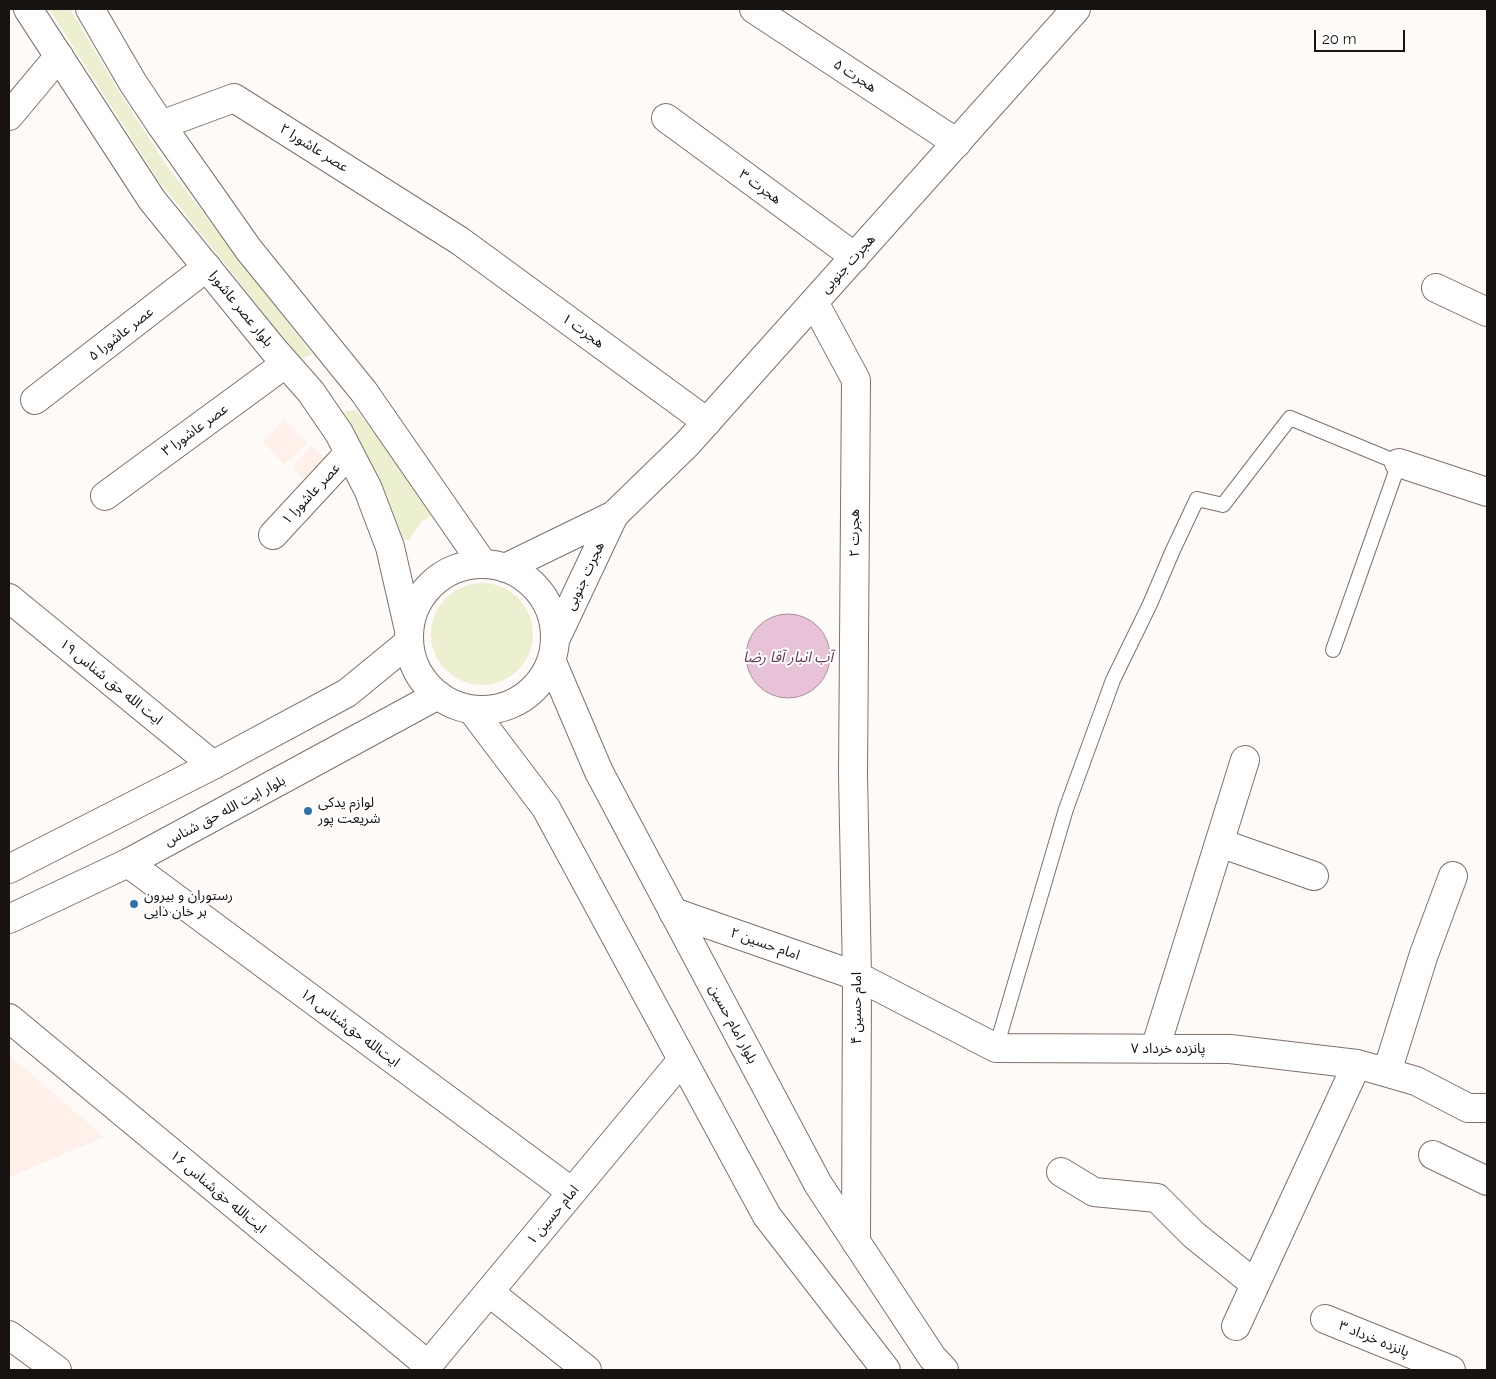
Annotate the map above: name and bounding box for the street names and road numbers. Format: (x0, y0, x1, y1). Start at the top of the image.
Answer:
street label: هجرت ۵ (830, 56, 880, 96)
street label: عصر عاشورا ۲ (277, 120, 351, 176)
street label: هجرت ۳ (736, 166, 784, 208)
street label: هجرت جنوبی (817, 231, 879, 297)
street label: بلوار عصر عاشورا (205, 268, 277, 350)
street label: عصر عاشورا ۵ (85, 303, 157, 365)
street label: هجرت ۱ (559, 310, 607, 352)
street label: عصر عاشورا ۳ (159, 400, 231, 460)
street label: عصر عاشورا ۱ (278, 460, 344, 528)
street label: هجرت ۲ (847, 509, 863, 557)
street label: هجرت جنوبی (562, 539, 608, 613)
street label: ایت الله حق شناس ۱۹ (56, 635, 166, 729)
street label: بلوار ایت الله حق شناس (162, 772, 288, 850)
street label: امام حسین ۲ (728, 924, 802, 964)
street label: امام حسین ۴ (849, 972, 865, 1044)
street label: بلوار امام حسین (705, 982, 761, 1066)
street label: ایت‌الله حق‌شناس ۱۸ (297, 985, 403, 1071)
street label: پانزده خرداد ۷ (1131, 1041, 1205, 1057)
street label: ایت‌الله حق‌شناس ۱۶ (167, 1147, 269, 1237)
street label: امام حسین ۱ (523, 1182, 583, 1248)
street label: پانزده خرداد ۳ (1336, 1317, 1412, 1361)

